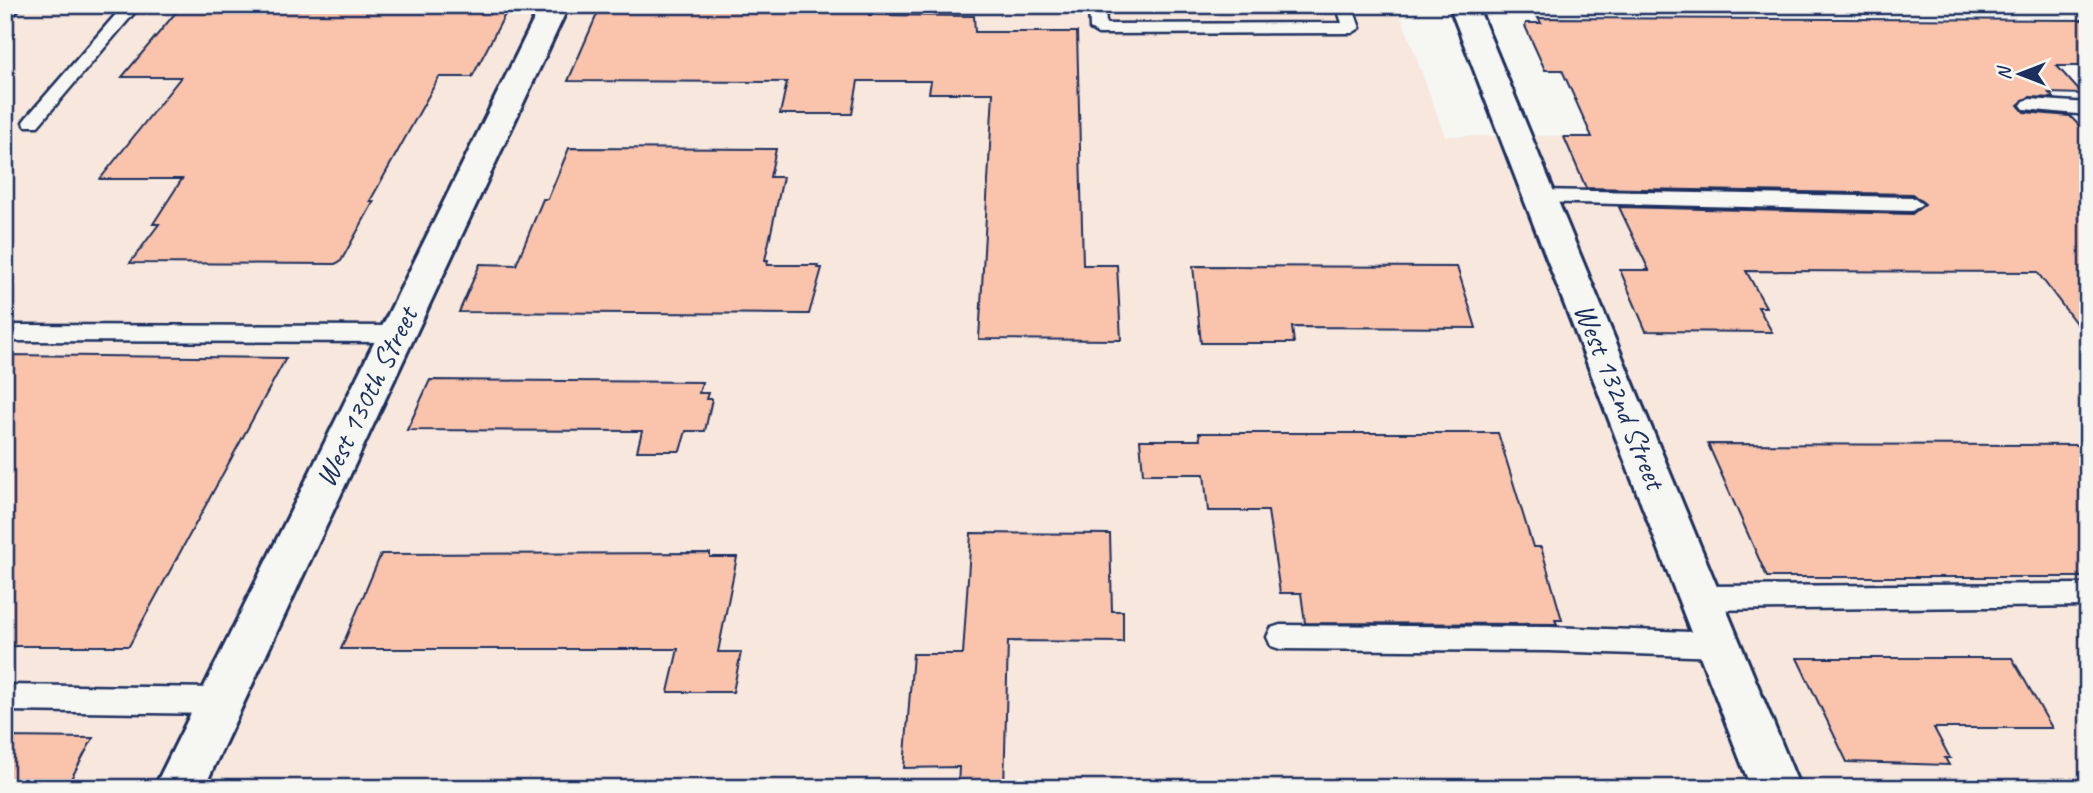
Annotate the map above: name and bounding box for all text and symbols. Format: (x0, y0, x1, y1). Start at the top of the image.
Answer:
north arrow (1984, 38, 2054, 108)
text: N (1992, 65, 2016, 80)
street label: West 130th Street (306, 298, 427, 493)
street label: West 132nd Street (1566, 298, 1676, 497)

